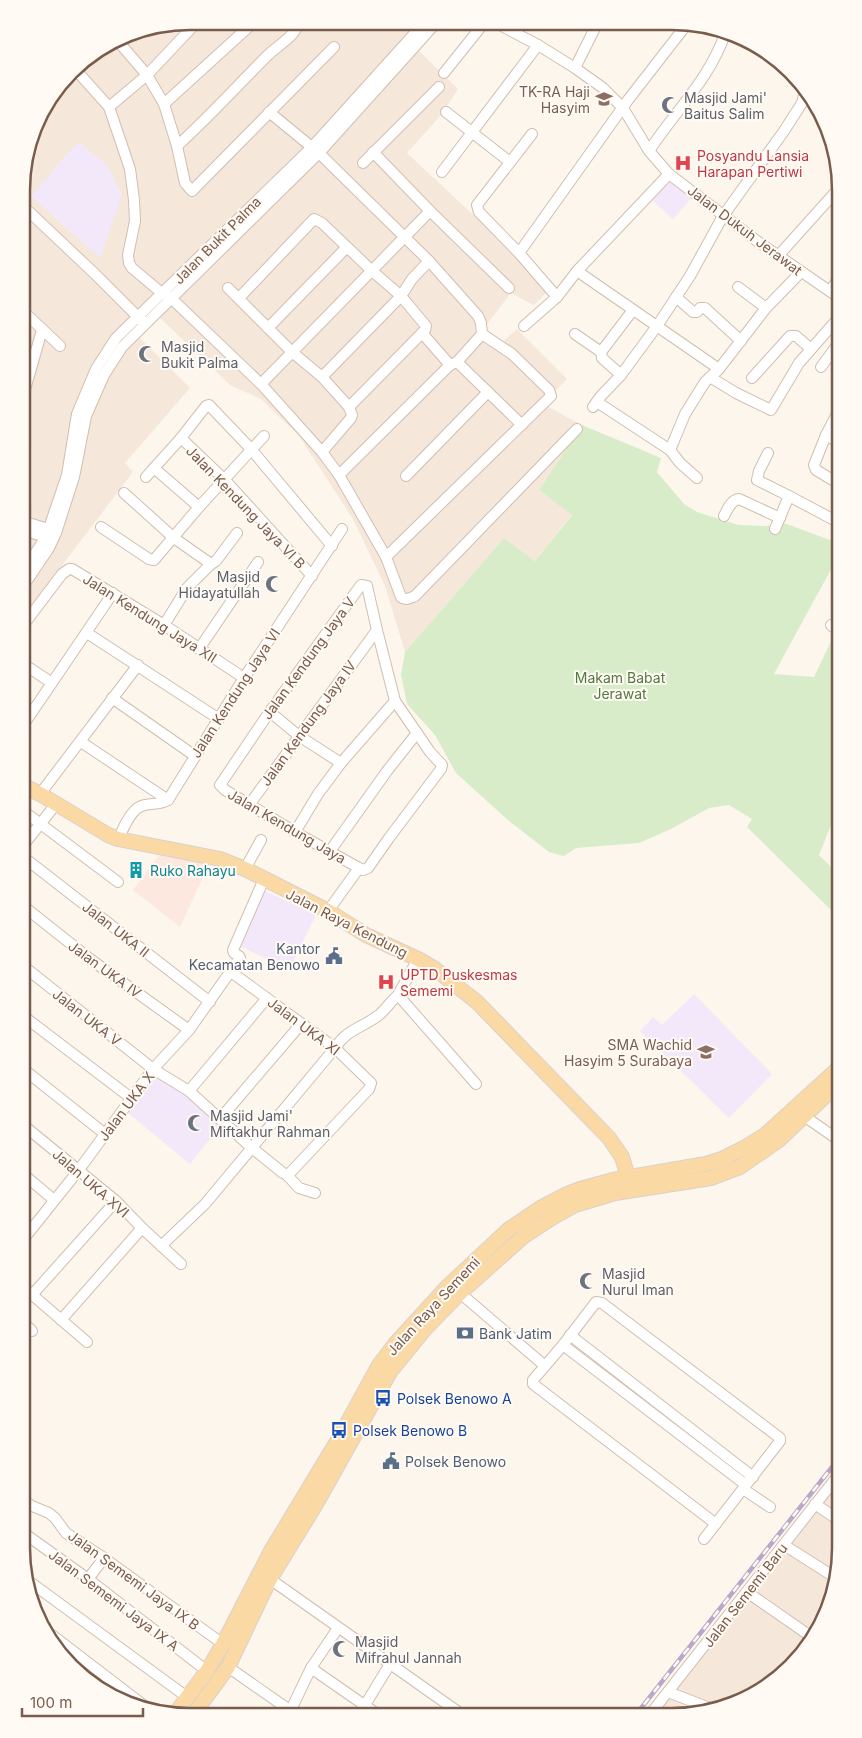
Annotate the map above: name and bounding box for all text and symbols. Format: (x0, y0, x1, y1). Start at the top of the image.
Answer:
place label: TK-RA Haji Hasyim (519, 83, 590, 116)
school or university icon: TK-RA Haji Hasyim (594, 89, 614, 109)
place label: Masjid Jami' Baitus Salim (684, 89, 767, 122)
mosque icon: Masjid Jami' Baitus Salim (660, 95, 680, 115)
place label: Posyandu Lansia Harapan Pertiwi (697, 147, 809, 180)
hospital icon: Posyandu Lansia Harapan Pertiwi (673, 153, 693, 173)
street label: Jalan Dukuh Jerawat (684, 181, 806, 279)
street label: Jalan Bukit Palma (170, 193, 264, 287)
place label: Masjid Bukit Palma (161, 338, 238, 371)
mosque icon: Masjid Bukit Palma (137, 344, 157, 364)
street label: Jalan Kendung Jaya VI B (183, 442, 309, 572)
place label: Masjid Hidayatullah (179, 568, 260, 601)
street label: Jalan Kendung Jaya XII (80, 570, 220, 666)
mosque icon: Masjid Hidayatullah (264, 574, 284, 594)
street label: Jalan Kendung Jaya V (258, 593, 358, 723)
street label: Jalan Kendung Jaya VI (187, 625, 283, 761)
street label: Jalan Kendung Jaya IV (257, 657, 359, 789)
park label: Makam Babat Jerawat (575, 669, 666, 702)
street label: Jalan Kendung Jaya (225, 785, 349, 867)
building icon: Ruko Rahayu (126, 860, 146, 880)
place label: Ruko Rahayu (150, 862, 236, 879)
street label: Jalan Raya Kendung (283, 885, 411, 961)
street label: Jalan UKA II (79, 898, 153, 960)
street label: Jalan UKA IV (65, 937, 145, 1001)
place label: Kantor Kecamatan Benowo (189, 940, 320, 973)
public building icon: Kantor Kecamatan Benowo (324, 946, 344, 966)
place label: UPTD Puskesmas Sememi (400, 966, 517, 999)
hospital icon: UPTD Puskesmas Sememi (376, 972, 396, 992)
street label: Jalan UKA V (49, 985, 125, 1049)
street label: Jalan UKA XI (265, 993, 343, 1059)
place label: SMA Wachid Hasyim 5 Surabaya (564, 1036, 692, 1069)
school or university icon: SMA Wachid Hasyim 5 Surabaya (696, 1042, 716, 1062)
street label: Jalan UKA X (94, 1068, 158, 1144)
place label: Masjid Jami' Miftakhur Rahman (210, 1107, 330, 1140)
mosque icon: Masjid Jami' Miftakhur Rahman (186, 1113, 206, 1133)
street label: Jalan UKA XVI (49, 1145, 133, 1221)
street label: Jalan Raya Sememi (383, 1253, 483, 1359)
place label: Masjid Nurul Iman (602, 1265, 674, 1298)
mosque icon: Masjid Nurul Iman (578, 1271, 598, 1291)
bank icon: Bank Jatim (455, 1323, 475, 1343)
place label: Bank Jatim (479, 1325, 552, 1342)
bus stop icon: Polsek Benowo A (373, 1388, 393, 1408)
place label: Polsek Benowo A (397, 1390, 512, 1407)
bus stop icon: Polsek Benowo B (329, 1420, 349, 1440)
place label: Polsek Benowo B (353, 1422, 467, 1439)
public building icon: Polsek Benowo (381, 1451, 401, 1471)
place label: Polsek Benowo (405, 1453, 506, 1470)
street label: Jalan Sememi Jaya IX B (65, 1527, 203, 1633)
street label: Jalan Sememi Baru (699, 1540, 791, 1650)
street label: Jalan Sememi Jaya IX A (46, 1545, 183, 1655)
place label: Masjid Mifrahul Jannah (355, 1633, 462, 1666)
mosque icon: Masjid Mifrahul Jannah (331, 1639, 351, 1659)
scale bar (22, 1686, 144, 1718)
text: 100 m (30, 1693, 72, 1712)

